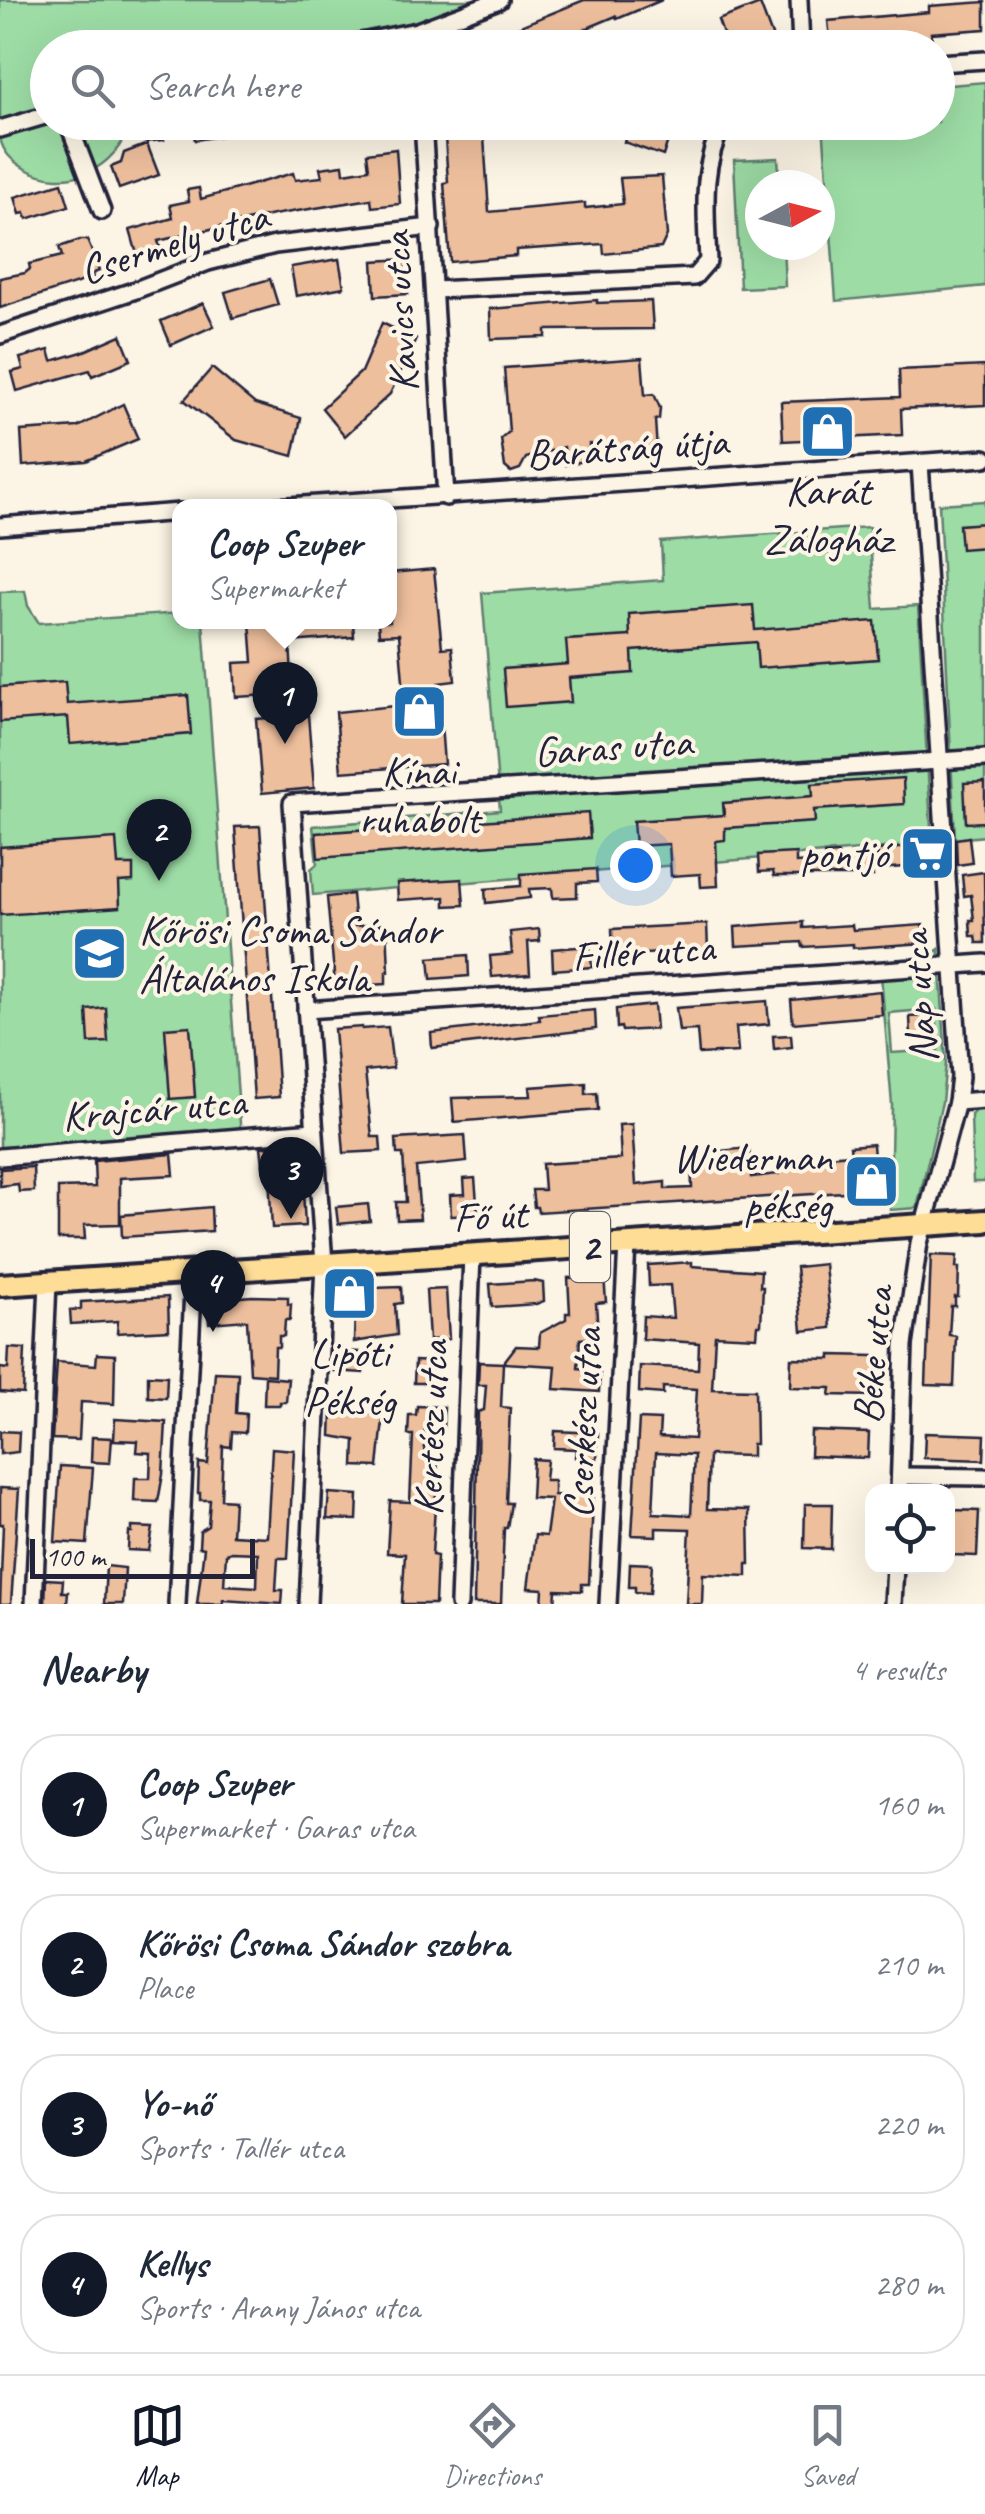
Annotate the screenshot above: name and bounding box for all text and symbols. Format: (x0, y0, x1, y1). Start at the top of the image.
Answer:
search box (30, 30, 955, 140)
icon: search (65, 58, 120, 113)
text: Search here (145, 62, 300, 109)
north arrow (745, 170, 835, 260)
street label: Csermely utca (74, 189, 277, 297)
street label: Kavics utca (369, 228, 431, 393)
shop icon: Karát Zálogház (798, 401, 858, 461)
street label: Barátság útja (525, 414, 732, 481)
place label: Karát Zálogház (764, 465, 897, 566)
popup (172, 499, 397, 629)
text: Coop Szuper (207, 520, 362, 567)
text: Supermarket (207, 567, 343, 608)
pin: 1 (252, 662, 318, 744)
shop icon: Kínai ruhabolt (389, 681, 449, 741)
street label: Garas utca (532, 715, 696, 779)
place label: Kínai ruhabolt (359, 745, 483, 846)
pin: 2 (126, 798, 192, 881)
supermarket icon: pontjó (897, 824, 957, 884)
place label: pontjó (801, 828, 893, 881)
your location (610, 840, 661, 891)
place label: Kőrösi Csoma Sándor Általános Iskola (139, 904, 444, 1005)
street label: Fillér utca (570, 920, 719, 983)
school or university icon: Kőrösi Csoma Sándor Általános Iskola (70, 924, 130, 984)
street label: Nap utca (888, 926, 950, 1065)
street label: Krajcár utca (60, 1074, 251, 1143)
place label: Wiederman pékség (673, 1131, 834, 1232)
pin: 3 (258, 1136, 324, 1219)
shop icon: Wiederman pékség (841, 1151, 901, 1211)
street label: Fő út (452, 1187, 532, 1244)
road number: 2 (570, 1212, 610, 1282)
pin: 4 (180, 1250, 246, 1332)
shop icon: Lipóti Pékség (320, 1263, 380, 1323)
street label: Béke utca (841, 1280, 906, 1426)
street label: Cserkész utca (552, 1323, 615, 1519)
place label: Lipóti Pékség (304, 1327, 398, 1428)
street label: Kertész utca (401, 1337, 461, 1516)
map controls (865, 1484, 955, 1574)
button: locate (865, 1484, 955, 1574)
scale bar (30, 1534, 255, 1578)
text: 100 m (45, 1539, 105, 1574)
text: Nearby (40, 1643, 146, 1696)
text: 4 results (851, 1649, 945, 1690)
text: Coop Szuper (137, 1760, 292, 1807)
text: 1 (67, 1784, 82, 1825)
text: 160 m (874, 1784, 943, 1825)
text: Supermarket · Garas utca (137, 1807, 415, 1848)
text: Kőrösi Csoma Sándor szobra (137, 1920, 509, 1967)
text: 2 (67, 1944, 82, 1985)
text: 210 m (874, 1944, 943, 1985)
text: Place (137, 1967, 193, 2008)
text: Yo-nő (137, 2080, 211, 2127)
text: 3 (67, 2104, 82, 2145)
text: 220 m (874, 2104, 943, 2145)
text: Sports · Tallér utca (137, 2127, 344, 2168)
text: Kellys (137, 2240, 208, 2287)
text: 4 (67, 2264, 82, 2305)
text: 280 m (874, 2264, 943, 2305)
text: Sports · Arany János utca (137, 2287, 420, 2328)
tab: Map (130, 2398, 185, 2493)
tab: Directions (444, 2398, 541, 2493)
tab: Saved (800, 2398, 855, 2493)

